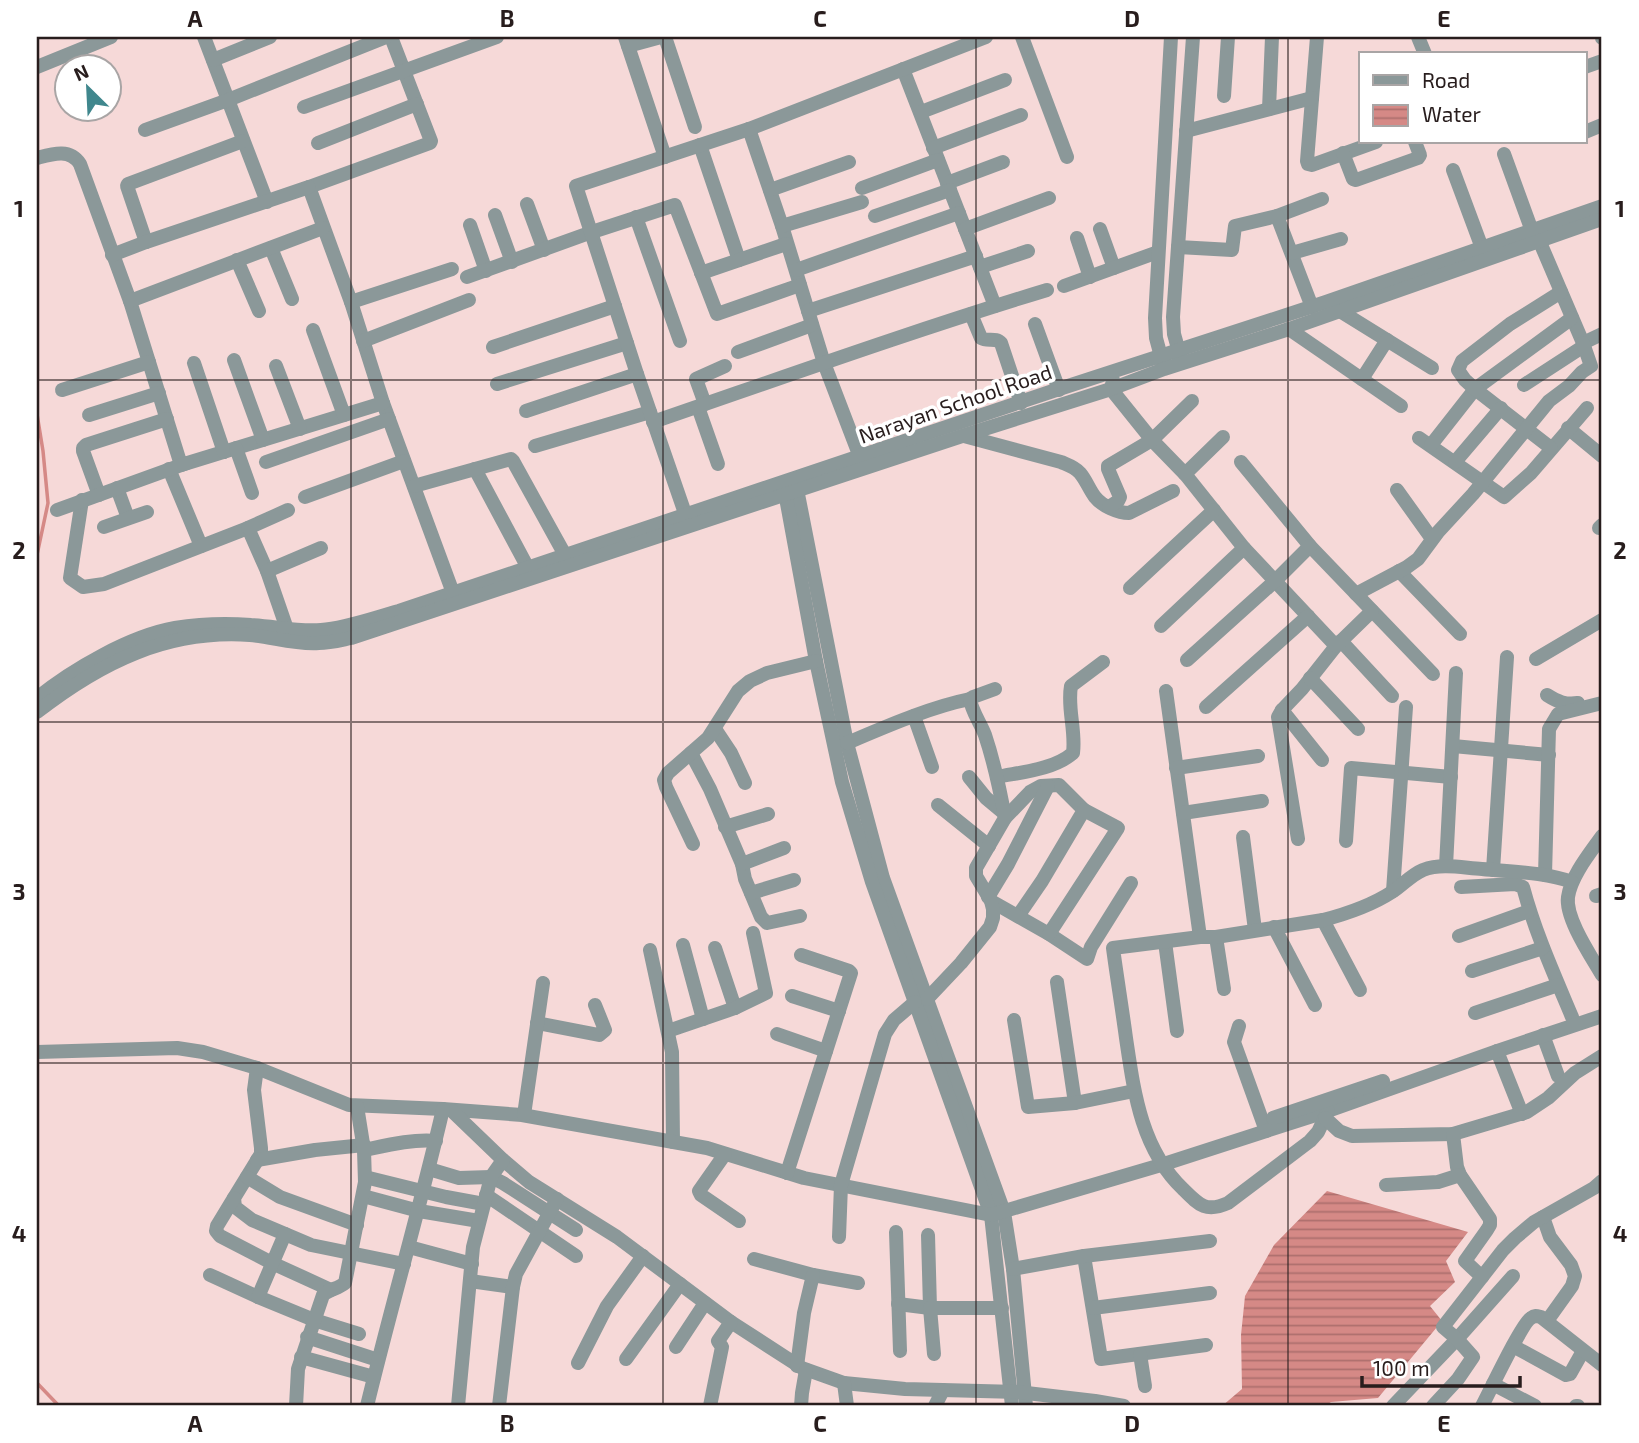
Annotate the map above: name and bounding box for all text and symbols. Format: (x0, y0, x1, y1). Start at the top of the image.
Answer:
text: A (187, 4, 203, 32)
text: B (500, 4, 514, 32)
text: C (813, 4, 827, 32)
text: D (1124, 4, 1140, 32)
text: E (1437, 4, 1451, 32)
north arrow (52, 52, 122, 122)
legend (1359, 52, 1586, 144)
text: N (70, 59, 92, 85)
text: Road (1422, 67, 1470, 92)
text: Water (1422, 101, 1481, 126)
text: 1 (14, 194, 24, 222)
text: 1 (1615, 194, 1625, 222)
street label: Narayan School Road (855, 358, 1055, 448)
text: 2 (12, 536, 26, 564)
text: 2 (1613, 536, 1627, 564)
text: 3 (12, 877, 26, 905)
text: 3 (1613, 877, 1627, 905)
text: 4 (12, 1219, 26, 1247)
text: 4 (1613, 1219, 1627, 1247)
scale bar (1362, 1345, 1520, 1389)
text: 100 m (1373, 1355, 1430, 1380)
text: A (187, 1409, 203, 1437)
text: B (500, 1409, 514, 1437)
text: C (813, 1409, 827, 1437)
text: D (1124, 1409, 1140, 1437)
text: E (1437, 1409, 1451, 1437)

